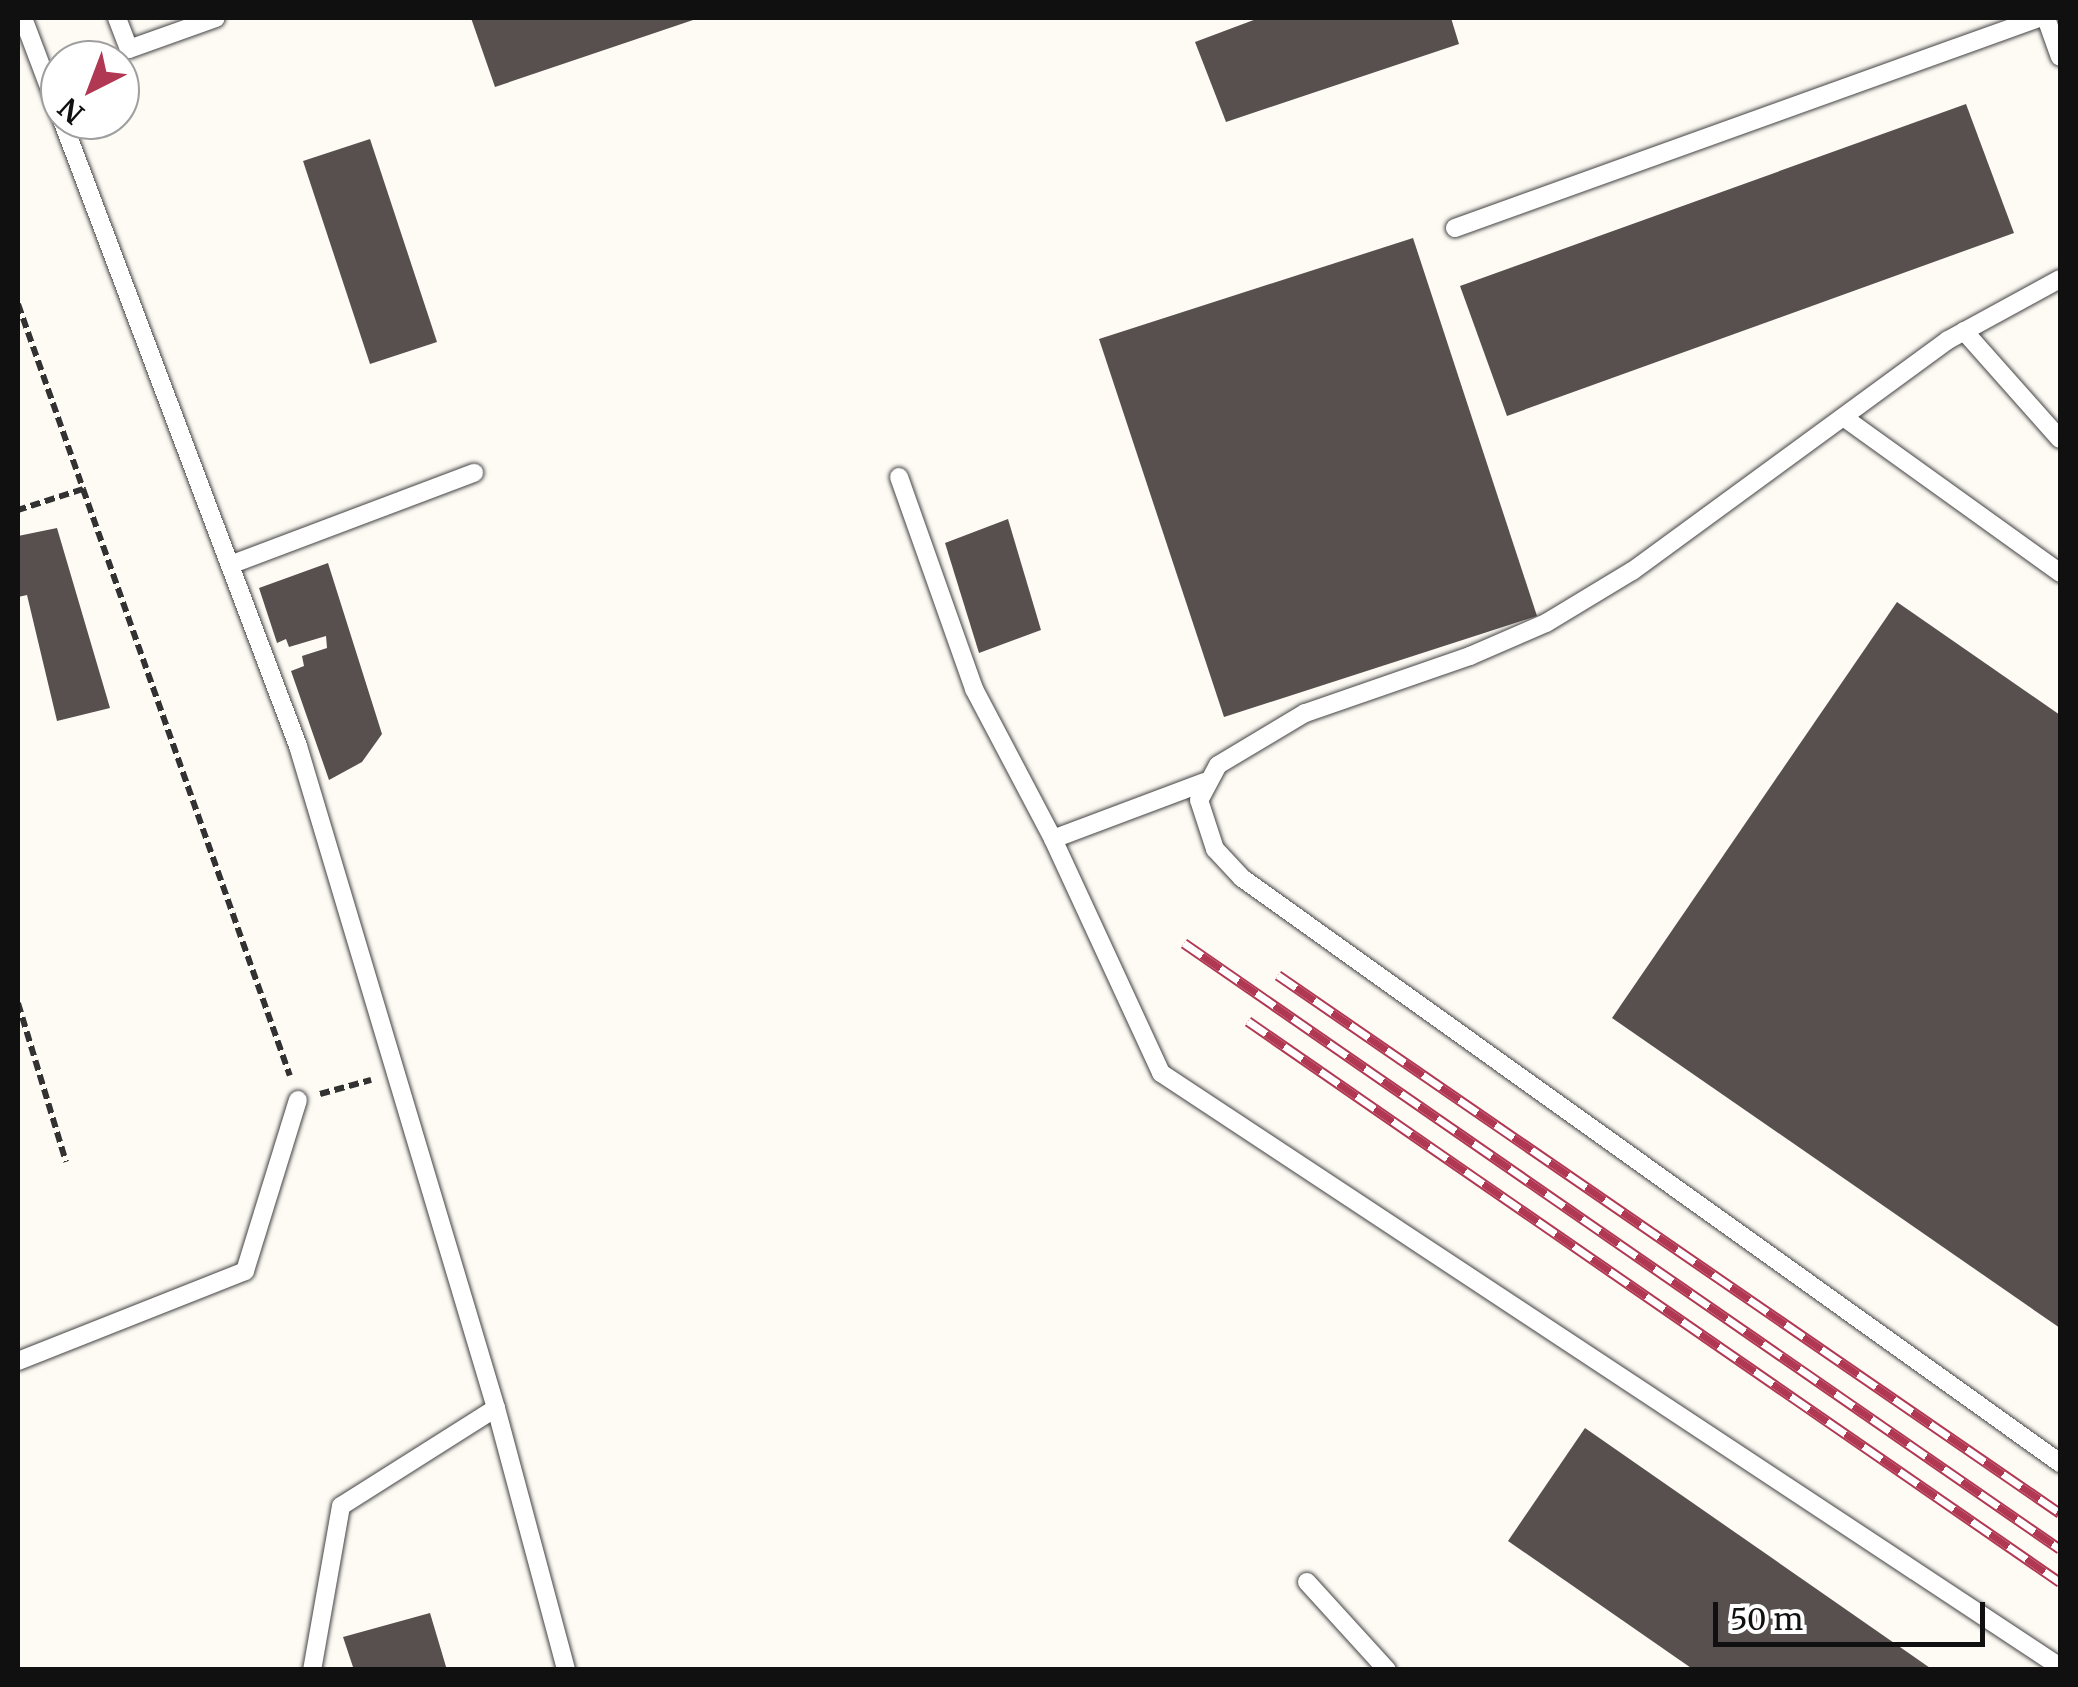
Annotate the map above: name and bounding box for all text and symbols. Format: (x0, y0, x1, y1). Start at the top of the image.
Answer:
north arrow (40, 40, 140, 140)
text: N (51, 90, 92, 132)
scale bar (1718, 1582, 1990, 1644)
text: 50 m (1730, 1600, 1803, 1638)

